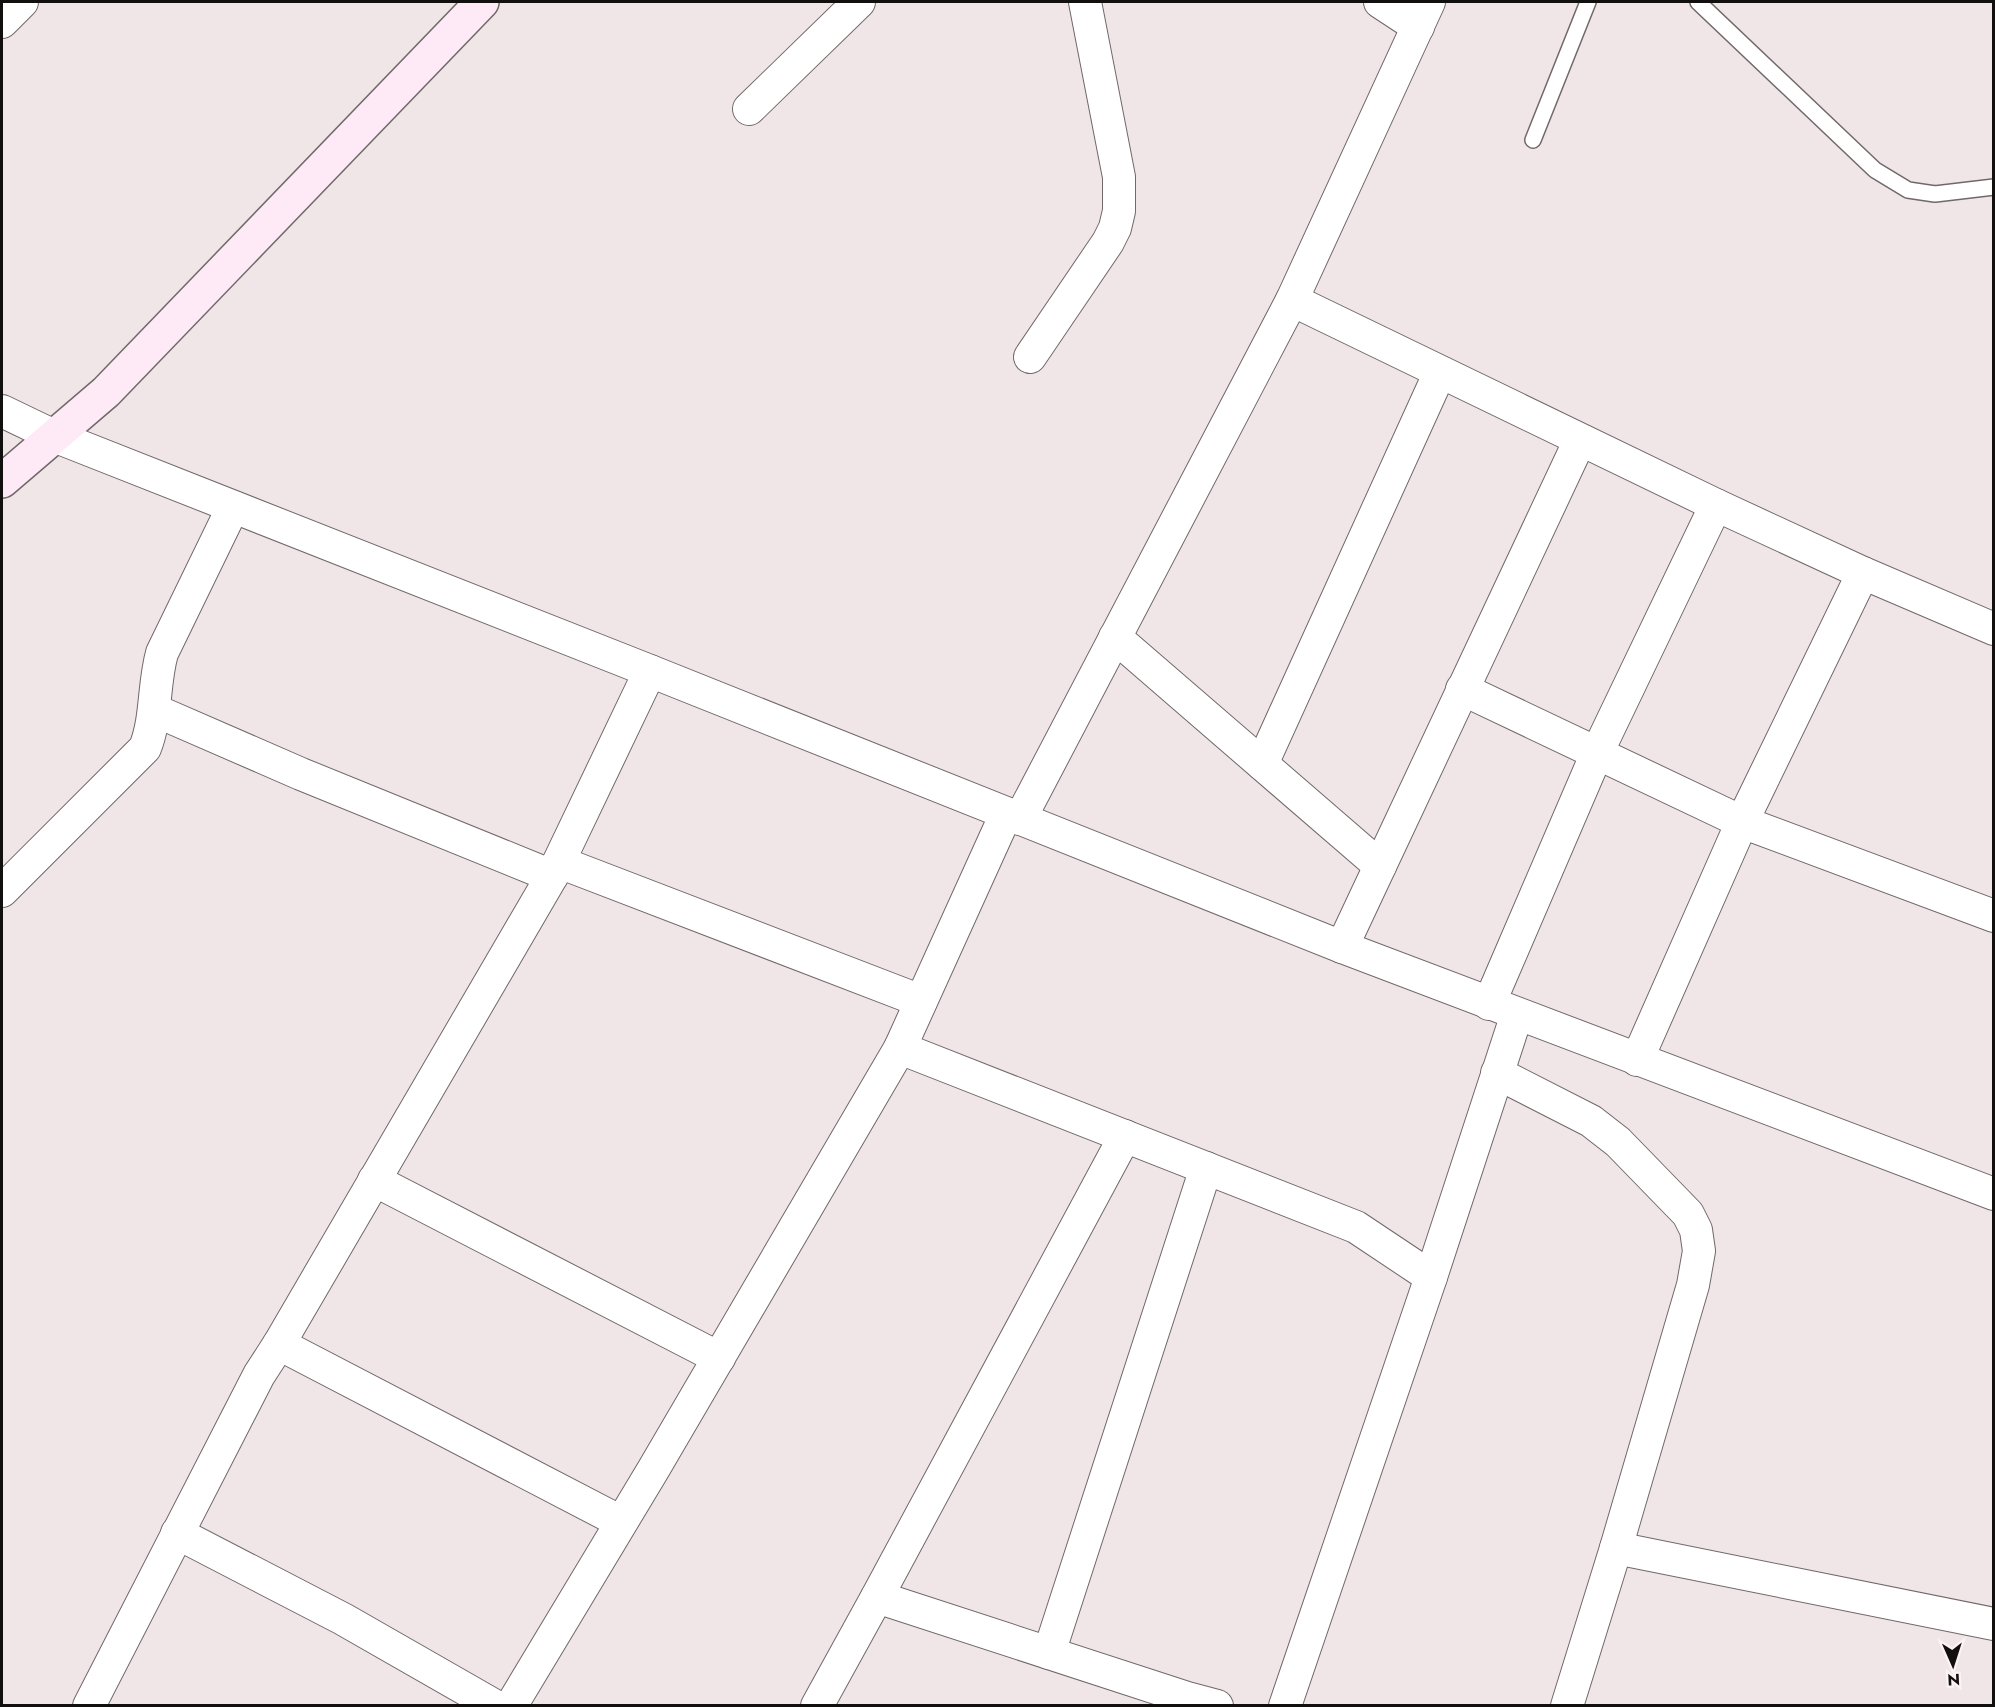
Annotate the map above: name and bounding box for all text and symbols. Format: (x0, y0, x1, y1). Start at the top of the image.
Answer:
north arrow (1923, 1635, 1983, 1695)
text: N (1947, 1668, 1961, 1691)

